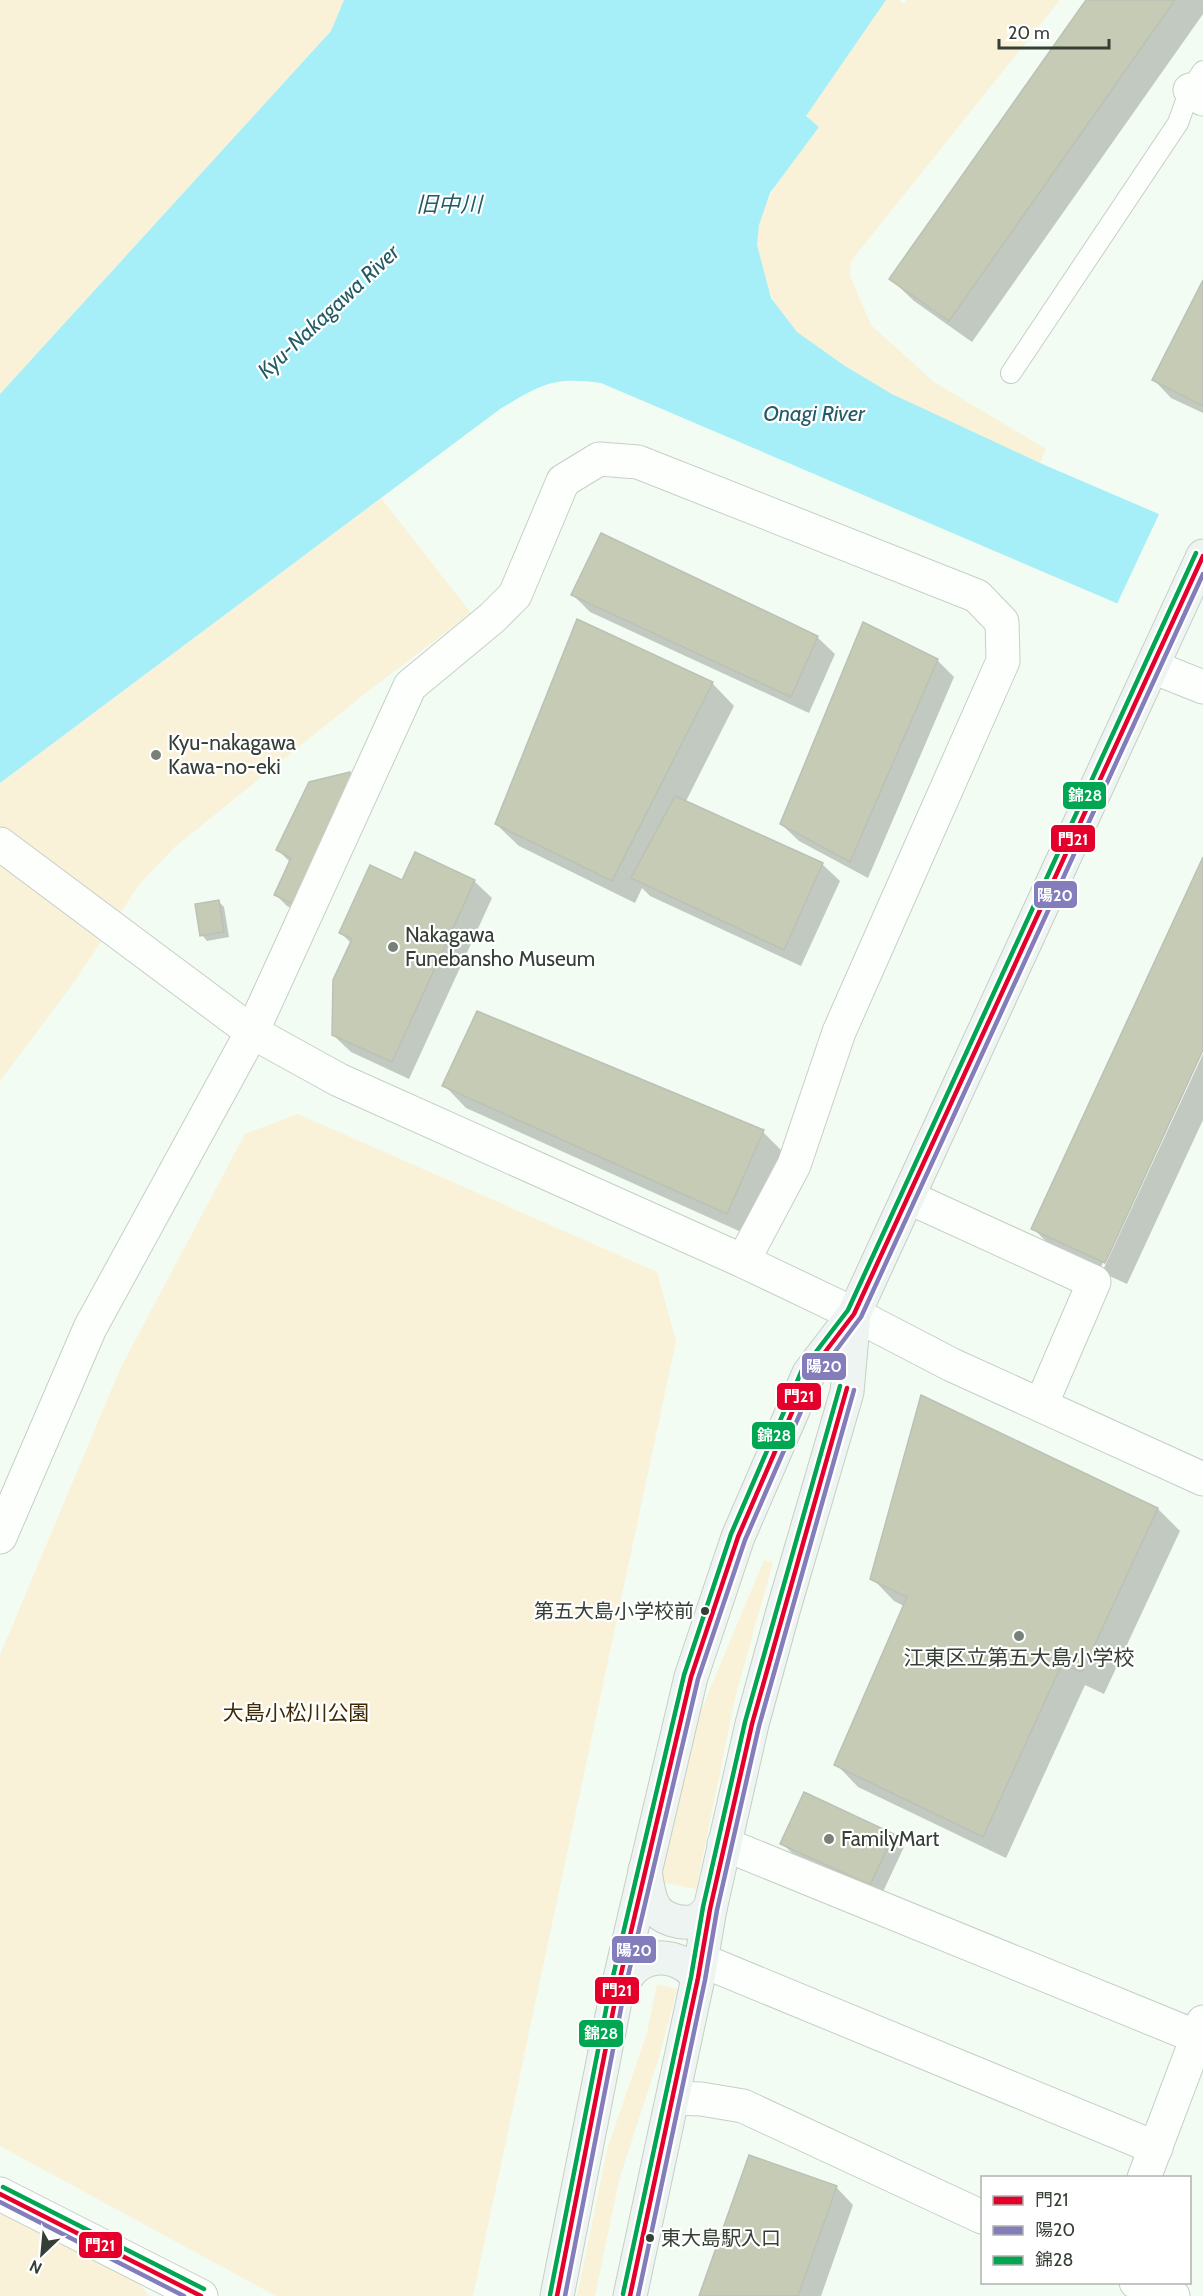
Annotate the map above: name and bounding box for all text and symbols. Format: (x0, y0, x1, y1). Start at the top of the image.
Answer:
scale bar (999, 12, 1108, 50)
text: 20 m (1008, 22, 1050, 44)
water label: 旧中川 (416, 191, 484, 218)
water label: Kyu-Nakagawa River (252, 238, 406, 384)
water label: Onagi River (763, 400, 866, 427)
place label: Kyu-nakagawa Kawa-no-eki (168, 730, 296, 779)
marker: Kyu-nakagawa Kawa-no-eki (149, 748, 163, 762)
line badge: 錦28 (1062, 781, 1107, 810)
text: 錦28 (1068, 786, 1102, 805)
line badge: 門21 (1050, 824, 1096, 853)
text: 門21 (1058, 830, 1088, 849)
line badge: 陽20 (1033, 880, 1078, 909)
text: 陽20 (1037, 886, 1073, 905)
place label: Nakagawa Funebansho Museum (405, 922, 595, 971)
marker: Nakagawa Funebansho Museum (386, 940, 400, 954)
line badge: 陽20 (801, 1352, 847, 1381)
text: 陽20 (806, 1357, 842, 1376)
line badge: 門21 (776, 1382, 822, 1411)
text: 門21 (784, 1387, 814, 1406)
line badge: 錦28 (751, 1421, 796, 1450)
text: 錦28 (757, 1426, 791, 1445)
place label: 第五大島小学校前 (534, 1599, 694, 1623)
marker: 第五大島小学校前 (699, 1605, 711, 1617)
marker: 江東区立第五大島小学校 (1012, 1629, 1026, 1643)
place label: 江東区立第五大島小学校 (904, 1645, 1135, 1670)
park label: 大島小松川公園 (223, 1700, 370, 1725)
place label: FamilyMart (841, 1826, 939, 1851)
marker: FamilyMart (822, 1832, 836, 1846)
line badge: 陽20 (611, 1935, 657, 1964)
text: 陽20 (616, 1941, 652, 1960)
line badge: 門21 (594, 1976, 640, 2005)
text: 門21 (602, 1981, 632, 2000)
line badge: 錦28 (578, 2019, 624, 2048)
text: 錦28 (584, 2024, 618, 2043)
legend (981, 2176, 1191, 2284)
text: 門21 (1035, 2189, 1068, 2211)
text: 陽20 (1035, 2219, 1075, 2241)
north arrow (12, 2224, 72, 2284)
place label: 東大島駅入口 (661, 2226, 781, 2250)
line badge: 門21 (78, 2231, 123, 2259)
marker: 東大島駅入口 (644, 2232, 656, 2244)
text: 門21 (85, 2236, 115, 2255)
text: 錦28 (1035, 2249, 1073, 2271)
text: N (26, 2256, 45, 2278)

